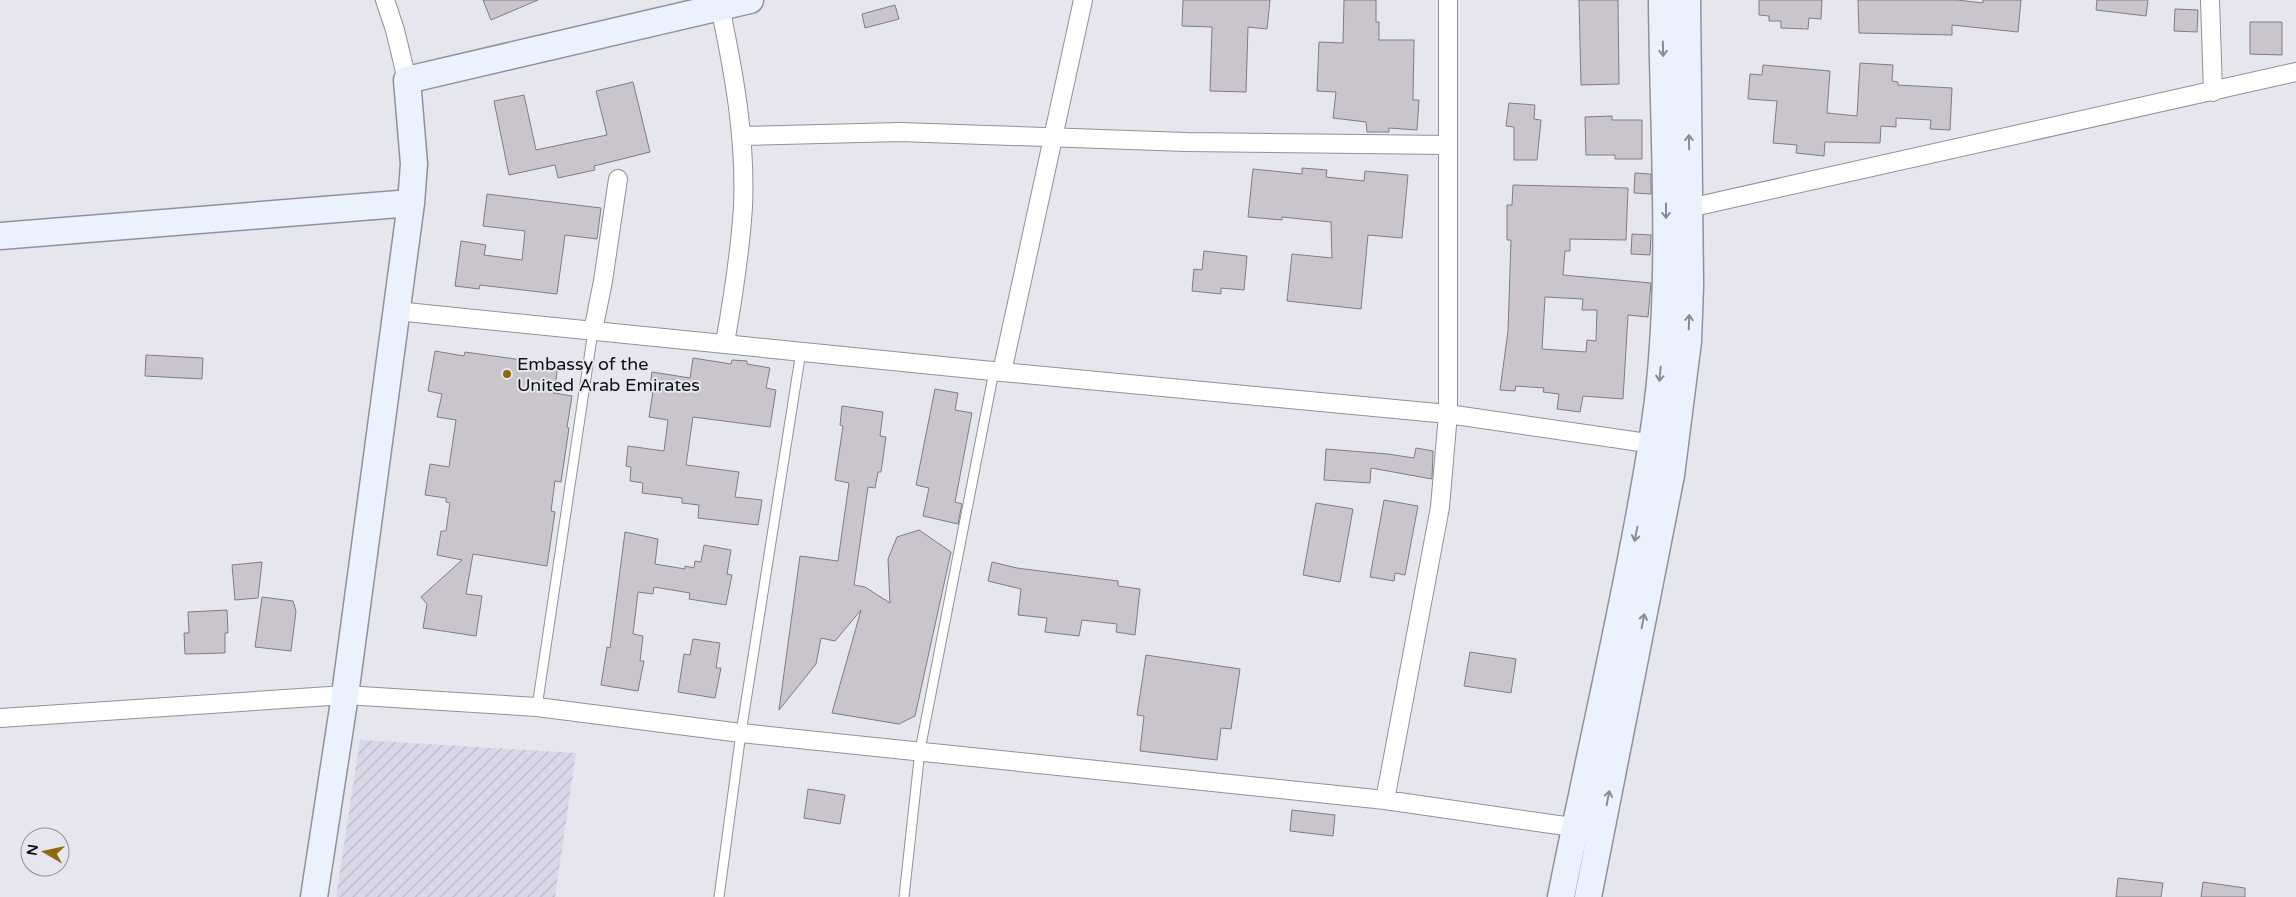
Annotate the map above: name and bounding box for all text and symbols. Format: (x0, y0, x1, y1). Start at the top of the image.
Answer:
one-way arrow (1658, 40, 1667, 56)
one-way arrow (1684, 135, 1693, 151)
one-way arrow (1661, 202, 1671, 219)
one-way arrow (1684, 315, 1693, 331)
place label: Embassy of the United Arab Emirates (517, 353, 700, 396)
one-way arrow (1656, 365, 1665, 381)
marker: Embassy of the United Arab Emirates (501, 368, 513, 380)
one-way arrow (1630, 526, 1640, 542)
one-way arrow (1639, 614, 1649, 630)
one-way arrow (1604, 790, 1613, 806)
north arrow (20, 827, 70, 877)
text: N (23, 843, 42, 857)

